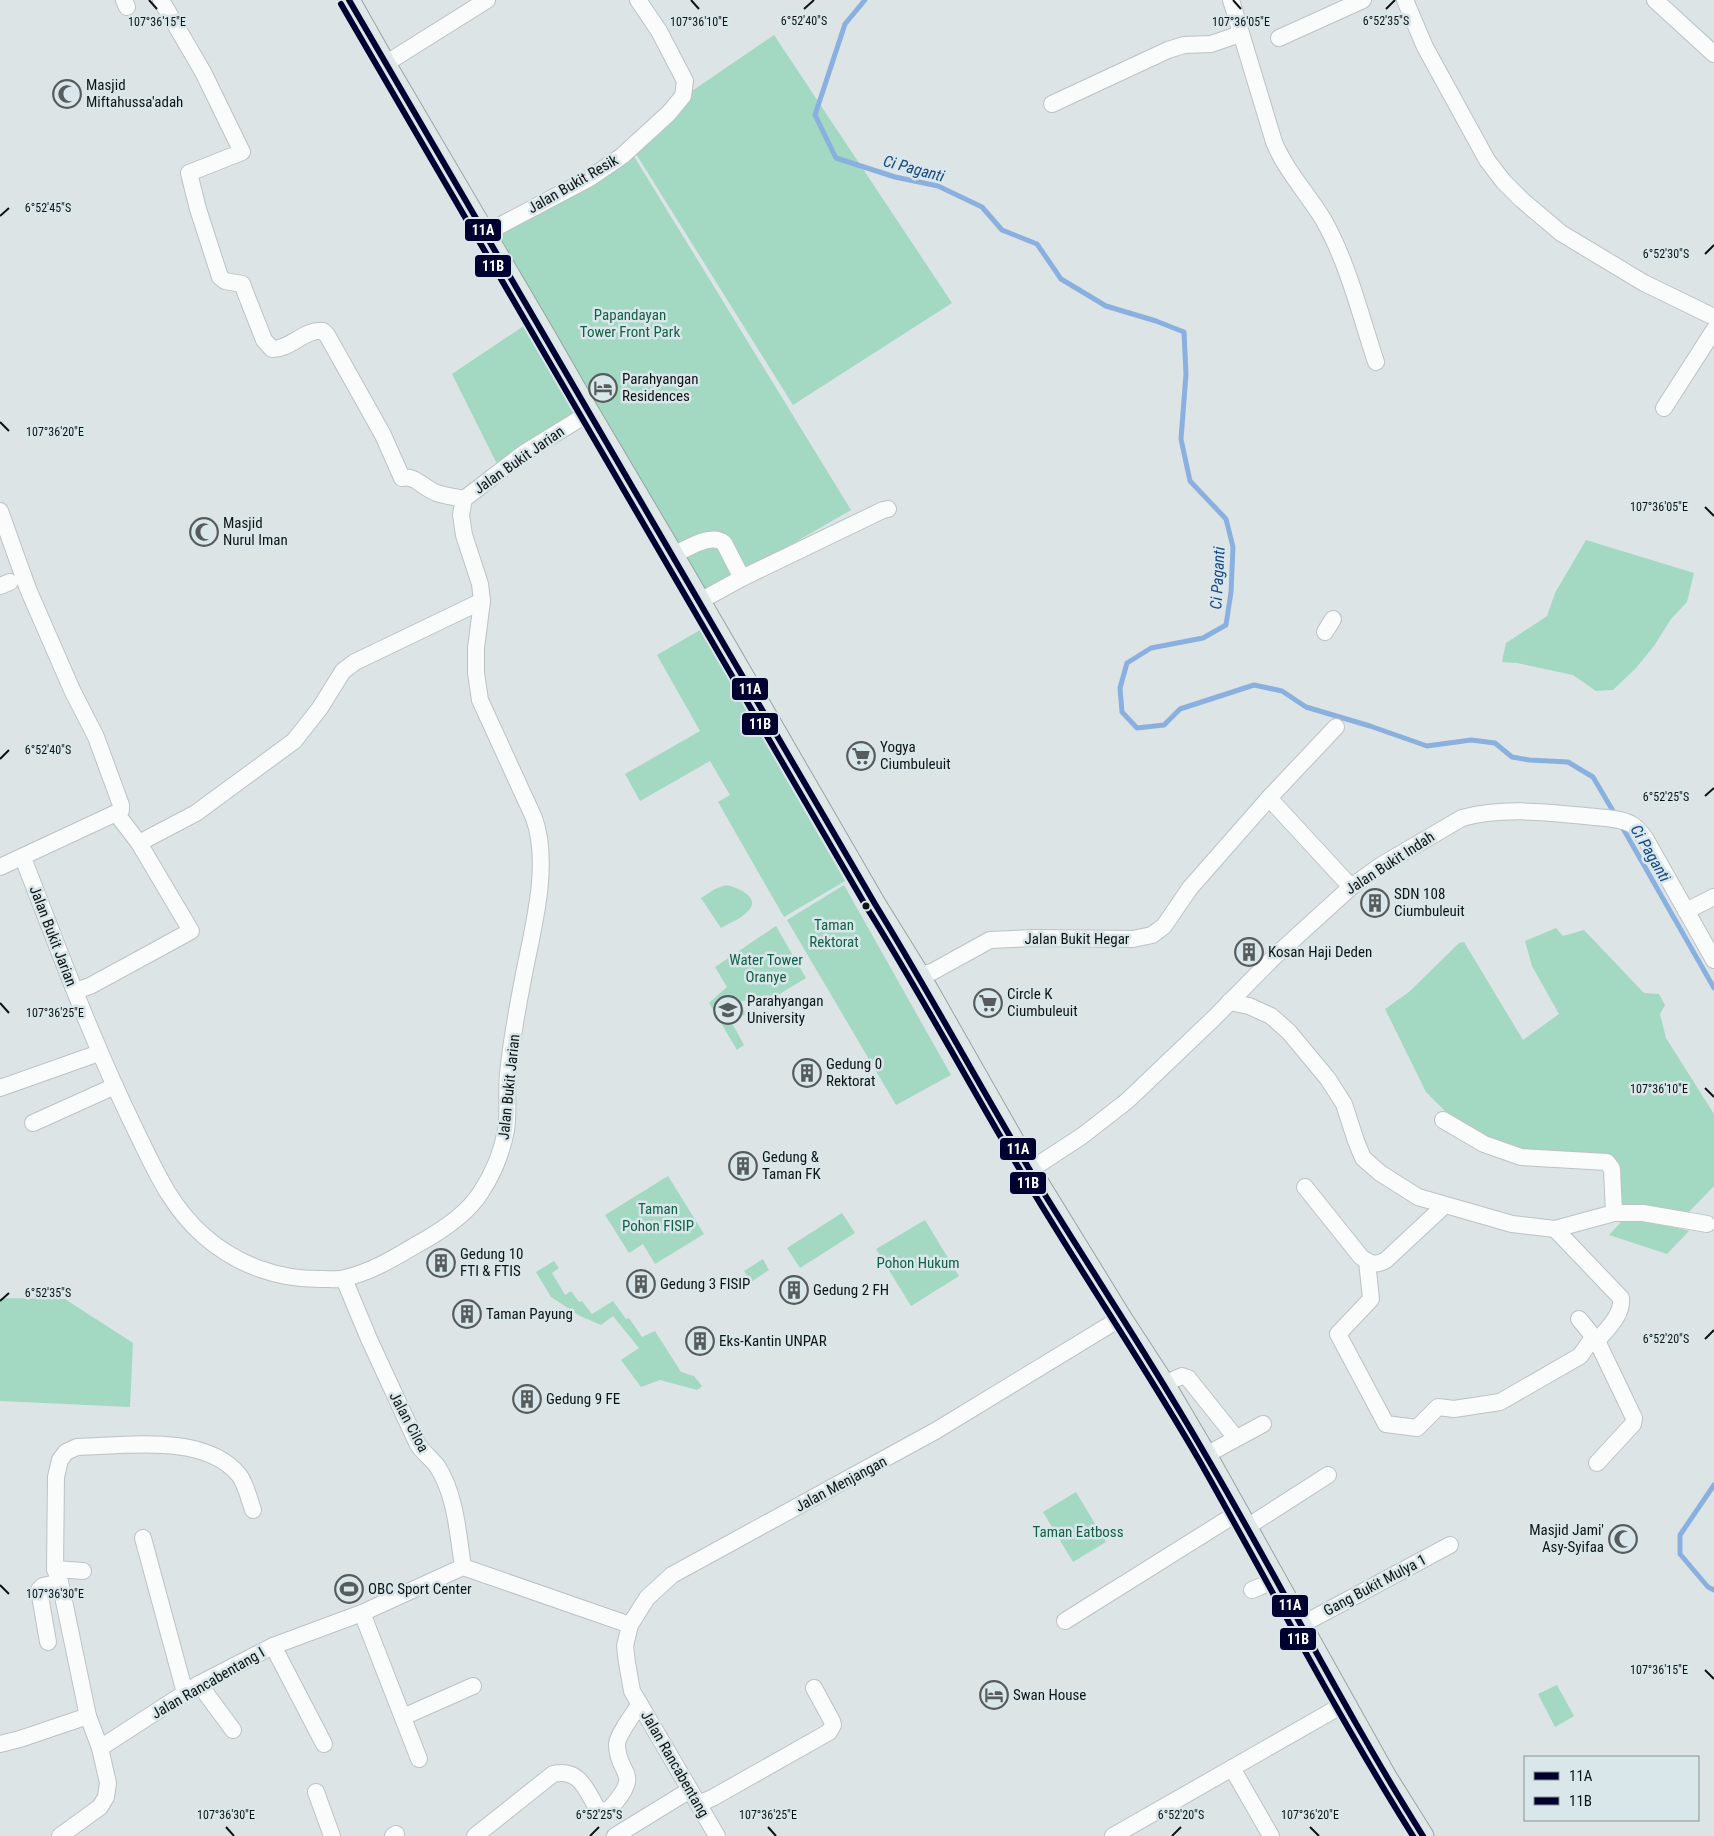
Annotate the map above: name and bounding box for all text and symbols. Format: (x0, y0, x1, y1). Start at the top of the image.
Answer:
text: 6°52'40"S (781, 14, 827, 28)
text: 6°52'35"S (1363, 14, 1409, 28)
text: 107°36'15"E (128, 15, 186, 29)
text: 107°36'10"E (670, 15, 728, 29)
text: 107°36'05"E (1212, 15, 1270, 29)
place label: Masjid Miftahussa'adah (86, 76, 183, 111)
mosque icon: Masjid Miftahussa'adah (52, 79, 82, 109)
street label: Jalan Bukit Resik (525, 151, 622, 217)
water label: Ci Paganti (881, 151, 947, 186)
text: 6°52'45"S (25, 201, 71, 215)
line badge: 11A (464, 218, 502, 242)
text: 11A (472, 222, 495, 238)
text: 6°52'30"S (1643, 247, 1689, 261)
line badge: 11B (474, 254, 512, 278)
text: 11B (482, 258, 504, 274)
park label: Papandayan Tower Front Park (580, 306, 680, 341)
place label: Parahyangan Residences (622, 370, 699, 405)
hotel icon: Parahyangan Residences (588, 373, 618, 403)
street label: Jalan Bukit Jarian (470, 422, 568, 498)
text: 107°36'20"E (26, 425, 84, 439)
text: 107°36'05"E (1630, 500, 1688, 514)
place label: Masjid Nurul Iman (223, 514, 288, 549)
mosque icon: Masjid Nurul Iman (189, 517, 219, 547)
water label: Ci Paganti (1206, 546, 1229, 610)
line badge: 11A (731, 677, 769, 701)
text: 11A (739, 681, 762, 697)
line badge: 11B (741, 712, 779, 736)
text: 11B (749, 716, 771, 732)
place label: Yogya Ciumbuleuit (880, 738, 951, 773)
supermarket icon: Yogya Ciumbuleuit (846, 741, 876, 771)
text: 6°52'40"S (25, 743, 71, 757)
text: 6°52'25"S (1643, 790, 1689, 804)
water label: Ci Paganti (1627, 821, 1675, 886)
street label: Jalan Bukit Indah (1342, 828, 1438, 898)
street label: Jalan Bukit Jarian (26, 883, 80, 989)
place label: SDN 108 Ciumbuleuit (1394, 885, 1465, 920)
building icon: SDN 108 Ciumbuleuit (1360, 888, 1390, 918)
unlabelled marker (861, 901, 871, 911)
park label: Taman Rektorat (809, 916, 859, 951)
street label: Jalan Bukit Hegar (1025, 930, 1130, 948)
building icon: Kosan Haji Deden (1234, 937, 1264, 967)
place label: Kosan Haji Deden (1268, 943, 1372, 961)
park label: Water Tower Oranye (729, 951, 803, 986)
place label: Circle K Ciumbuleuit (1007, 985, 1078, 1020)
supermarket icon: Circle K Ciumbuleuit (973, 988, 1003, 1018)
place label: Parahyangan University (747, 992, 824, 1027)
school or university icon: Parahyangan University (713, 995, 743, 1025)
text: 107°36'25"E (26, 1006, 84, 1020)
street label: Jalan Bukit Jarian (494, 1033, 524, 1141)
place label: Gedung 0 Rektorat (826, 1055, 882, 1090)
building icon: Gedung 0 Rektorat (792, 1058, 822, 1088)
text: 107°36'10"E (1630, 1082, 1688, 1096)
line badge: 11A (999, 1137, 1037, 1161)
text: 11A (1007, 1141, 1030, 1157)
place label: Gedung & Taman FK (762, 1148, 822, 1183)
building icon: Gedung & Taman FK (728, 1151, 758, 1181)
line badge: 11B (1009, 1171, 1047, 1195)
text: 11B (1017, 1175, 1039, 1191)
park label: Taman Pohon FISIP (622, 1200, 694, 1235)
place label: Gedung 10 FTI & FTIS (460, 1245, 524, 1280)
building icon: Gedung 10 FTI & FTIS (426, 1248, 456, 1278)
park label: Pohon Hukum (876, 1254, 960, 1272)
building icon: Gedung 3 FISIP (626, 1269, 656, 1299)
place label: Gedung 3 FISIP (660, 1275, 750, 1293)
building icon: Gedung 2 FH (779, 1275, 809, 1305)
place label: Gedung 2 FH (813, 1281, 889, 1299)
text: 6°52'35"S (25, 1286, 71, 1300)
building icon: Taman Payung (452, 1299, 482, 1329)
place label: Taman Payung (486, 1305, 573, 1323)
building icon: Eks-Kantin UNPAR (685, 1326, 715, 1356)
place label: Eks-Kantin UNPAR (719, 1332, 827, 1350)
text: 6°52'20"S (1643, 1332, 1689, 1346)
building icon: Gedung 9 FE (512, 1384, 542, 1414)
street label: Jalan Ciloa (386, 1389, 432, 1455)
place label: Gedung 9 FE (546, 1390, 620, 1408)
street label: Jalan Menjangan (792, 1452, 890, 1516)
place label: Masjid Jami' Asy-Syifaa (1529, 1521, 1604, 1556)
park label: Taman Eatboss (1032, 1523, 1124, 1541)
mosque icon: Masjid Jami' Asy-Syifaa (1608, 1524, 1638, 1554)
street label: Gang Bukit Mulya 1 (1321, 1550, 1429, 1620)
sports icon: OBC Sport Center (334, 1574, 364, 1604)
place label: OBC Sport Center (368, 1580, 472, 1598)
text: 107°36'30"E (26, 1587, 84, 1601)
line badge: 11A (1271, 1594, 1309, 1618)
text: 11A (1279, 1597, 1302, 1613)
line badge: 11B (1279, 1627, 1317, 1651)
text: 11B (1287, 1631, 1309, 1647)
street label: Jalan Rancabentang I (148, 1643, 268, 1723)
text: 107°36'15"E (1630, 1663, 1688, 1677)
hotel icon: Swan House (979, 1680, 1009, 1710)
place label: Swan House (1013, 1686, 1086, 1704)
street label: Jalan Rancabentang (637, 1707, 713, 1821)
legend (1524, 1756, 1699, 1821)
text: 11A (1569, 1767, 1593, 1785)
text: 11B (1569, 1792, 1592, 1810)
text: 107°36'30"E (197, 1808, 255, 1822)
text: 6°52'25"S (576, 1808, 622, 1822)
text: 107°36'25"E (739, 1808, 797, 1822)
text: 6°52'20"S (1158, 1808, 1204, 1822)
text: 107°36'20"E (1281, 1808, 1339, 1822)

